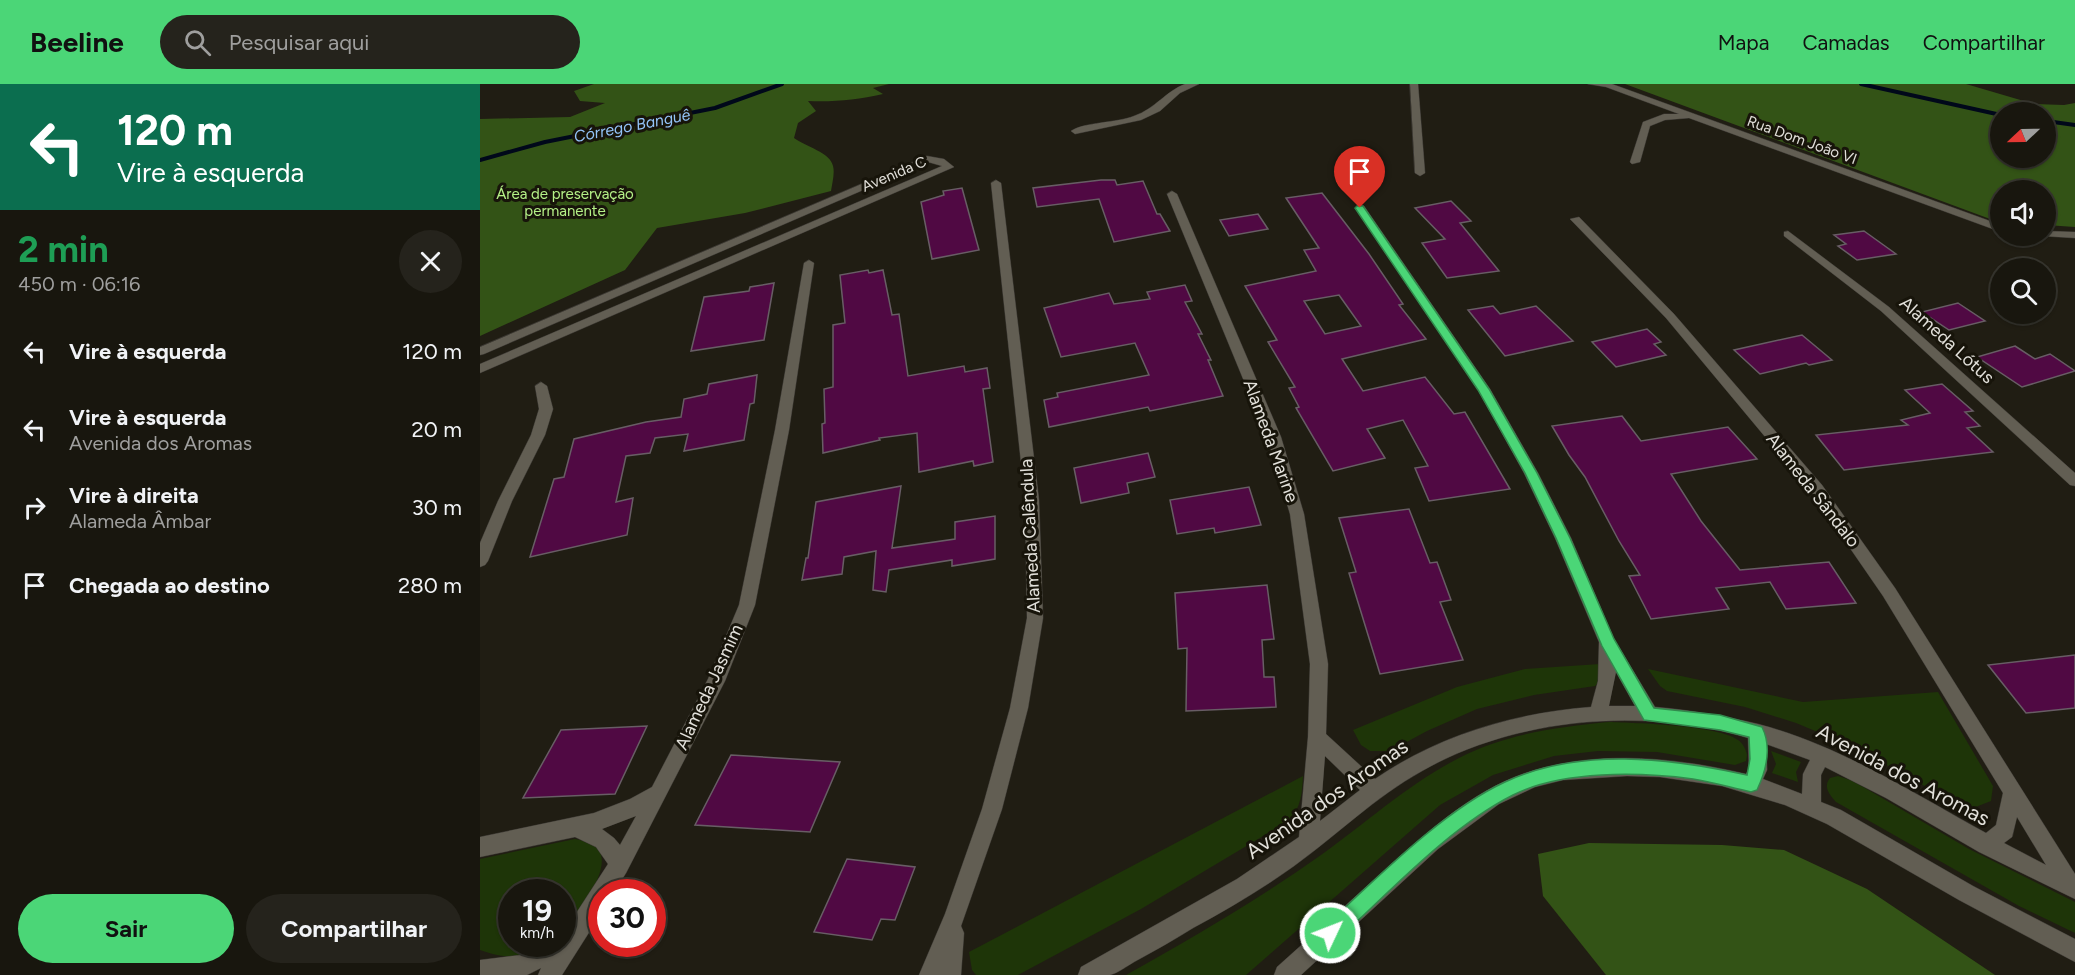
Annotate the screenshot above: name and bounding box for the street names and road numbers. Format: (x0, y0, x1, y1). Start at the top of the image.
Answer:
street label: Rua Dom João VI (1745, 112, 1859, 168)
street label: Avenida C (859, 152, 929, 196)
street label: Alameda Lótus (1895, 292, 1999, 388)
street label: Alameda Marine (1239, 377, 1303, 506)
street label: Alameda Sândalo (1762, 428, 1864, 552)
street label: Alameda Calêndula (1015, 458, 1045, 614)
street label: Alameda Jasmim (670, 621, 748, 753)
street label: Avenida dos Aromas (1812, 718, 1994, 831)
street label: Avenida dos Aromas (1241, 733, 1413, 864)

